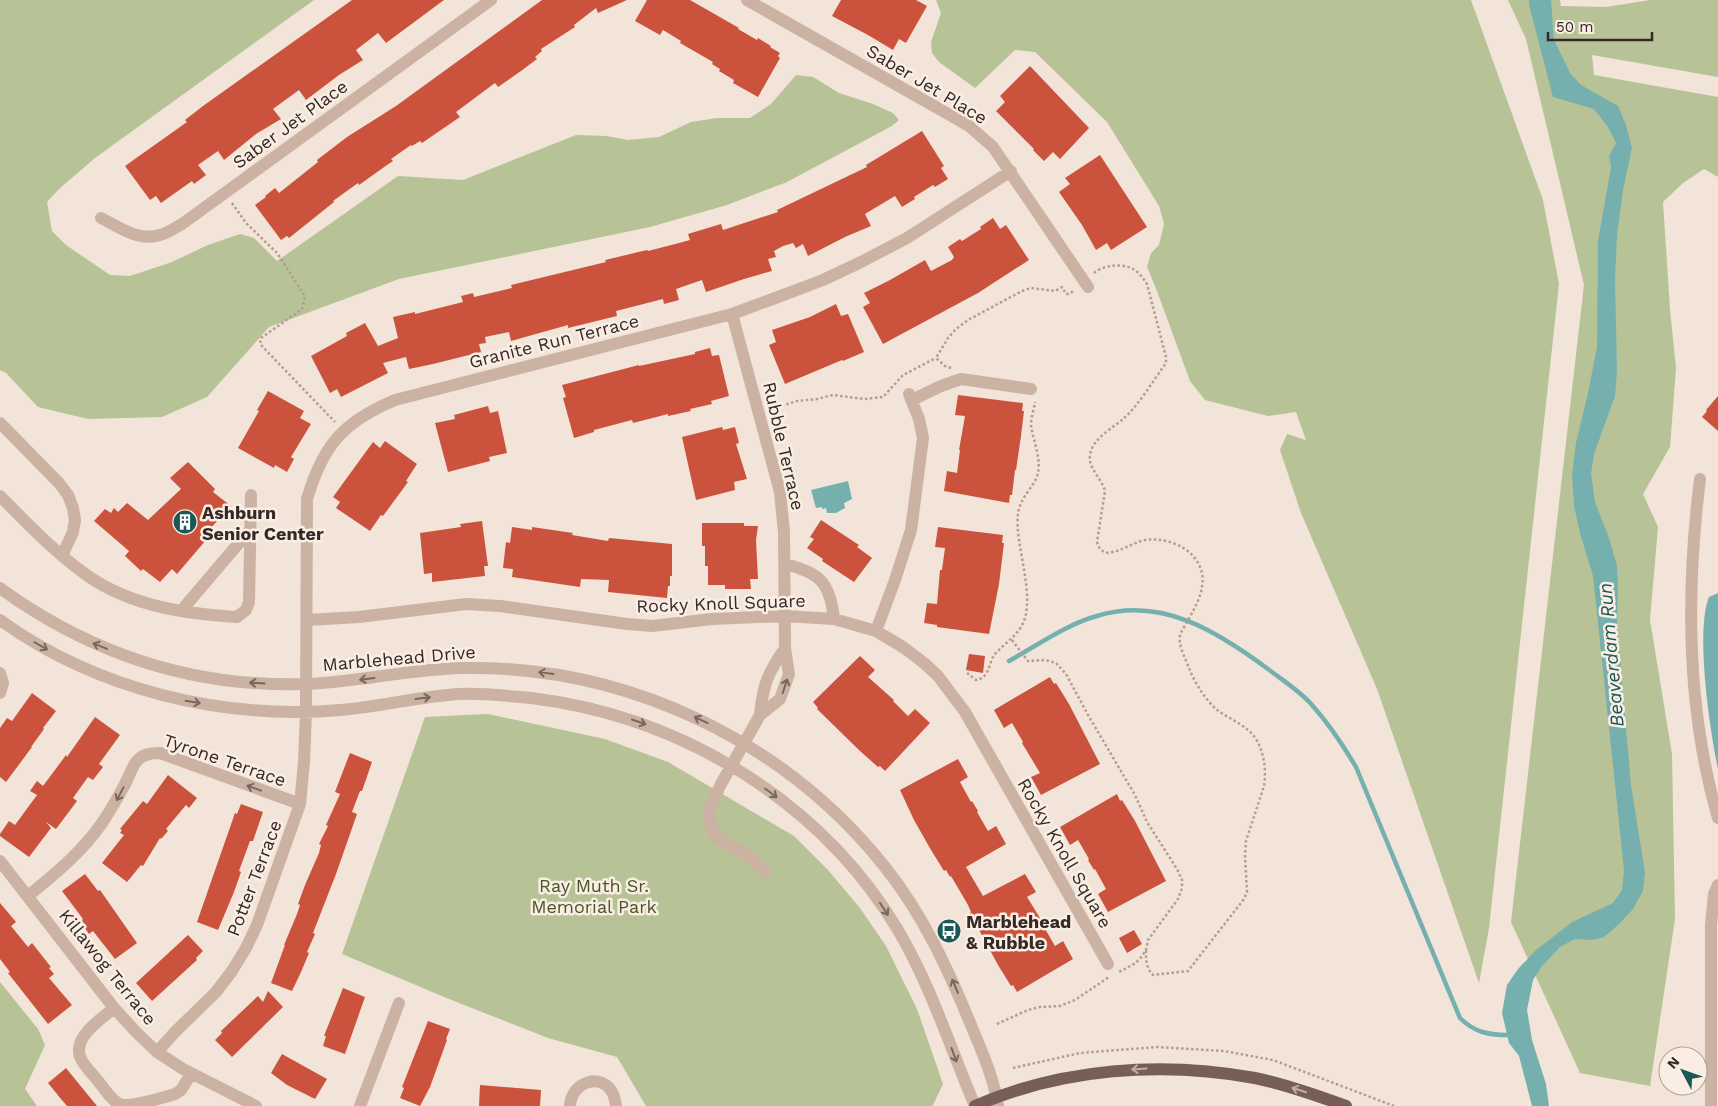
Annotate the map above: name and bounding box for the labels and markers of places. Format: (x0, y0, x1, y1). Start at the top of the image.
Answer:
place label: Ashburn Senior Center (202, 502, 324, 544)
building icon: Ashburn Senior Center (172, 509, 198, 535)
place label: Marblehead & Rubble (966, 911, 1071, 953)
bus stop icon: Marblehead & Rubble (936, 918, 962, 944)

